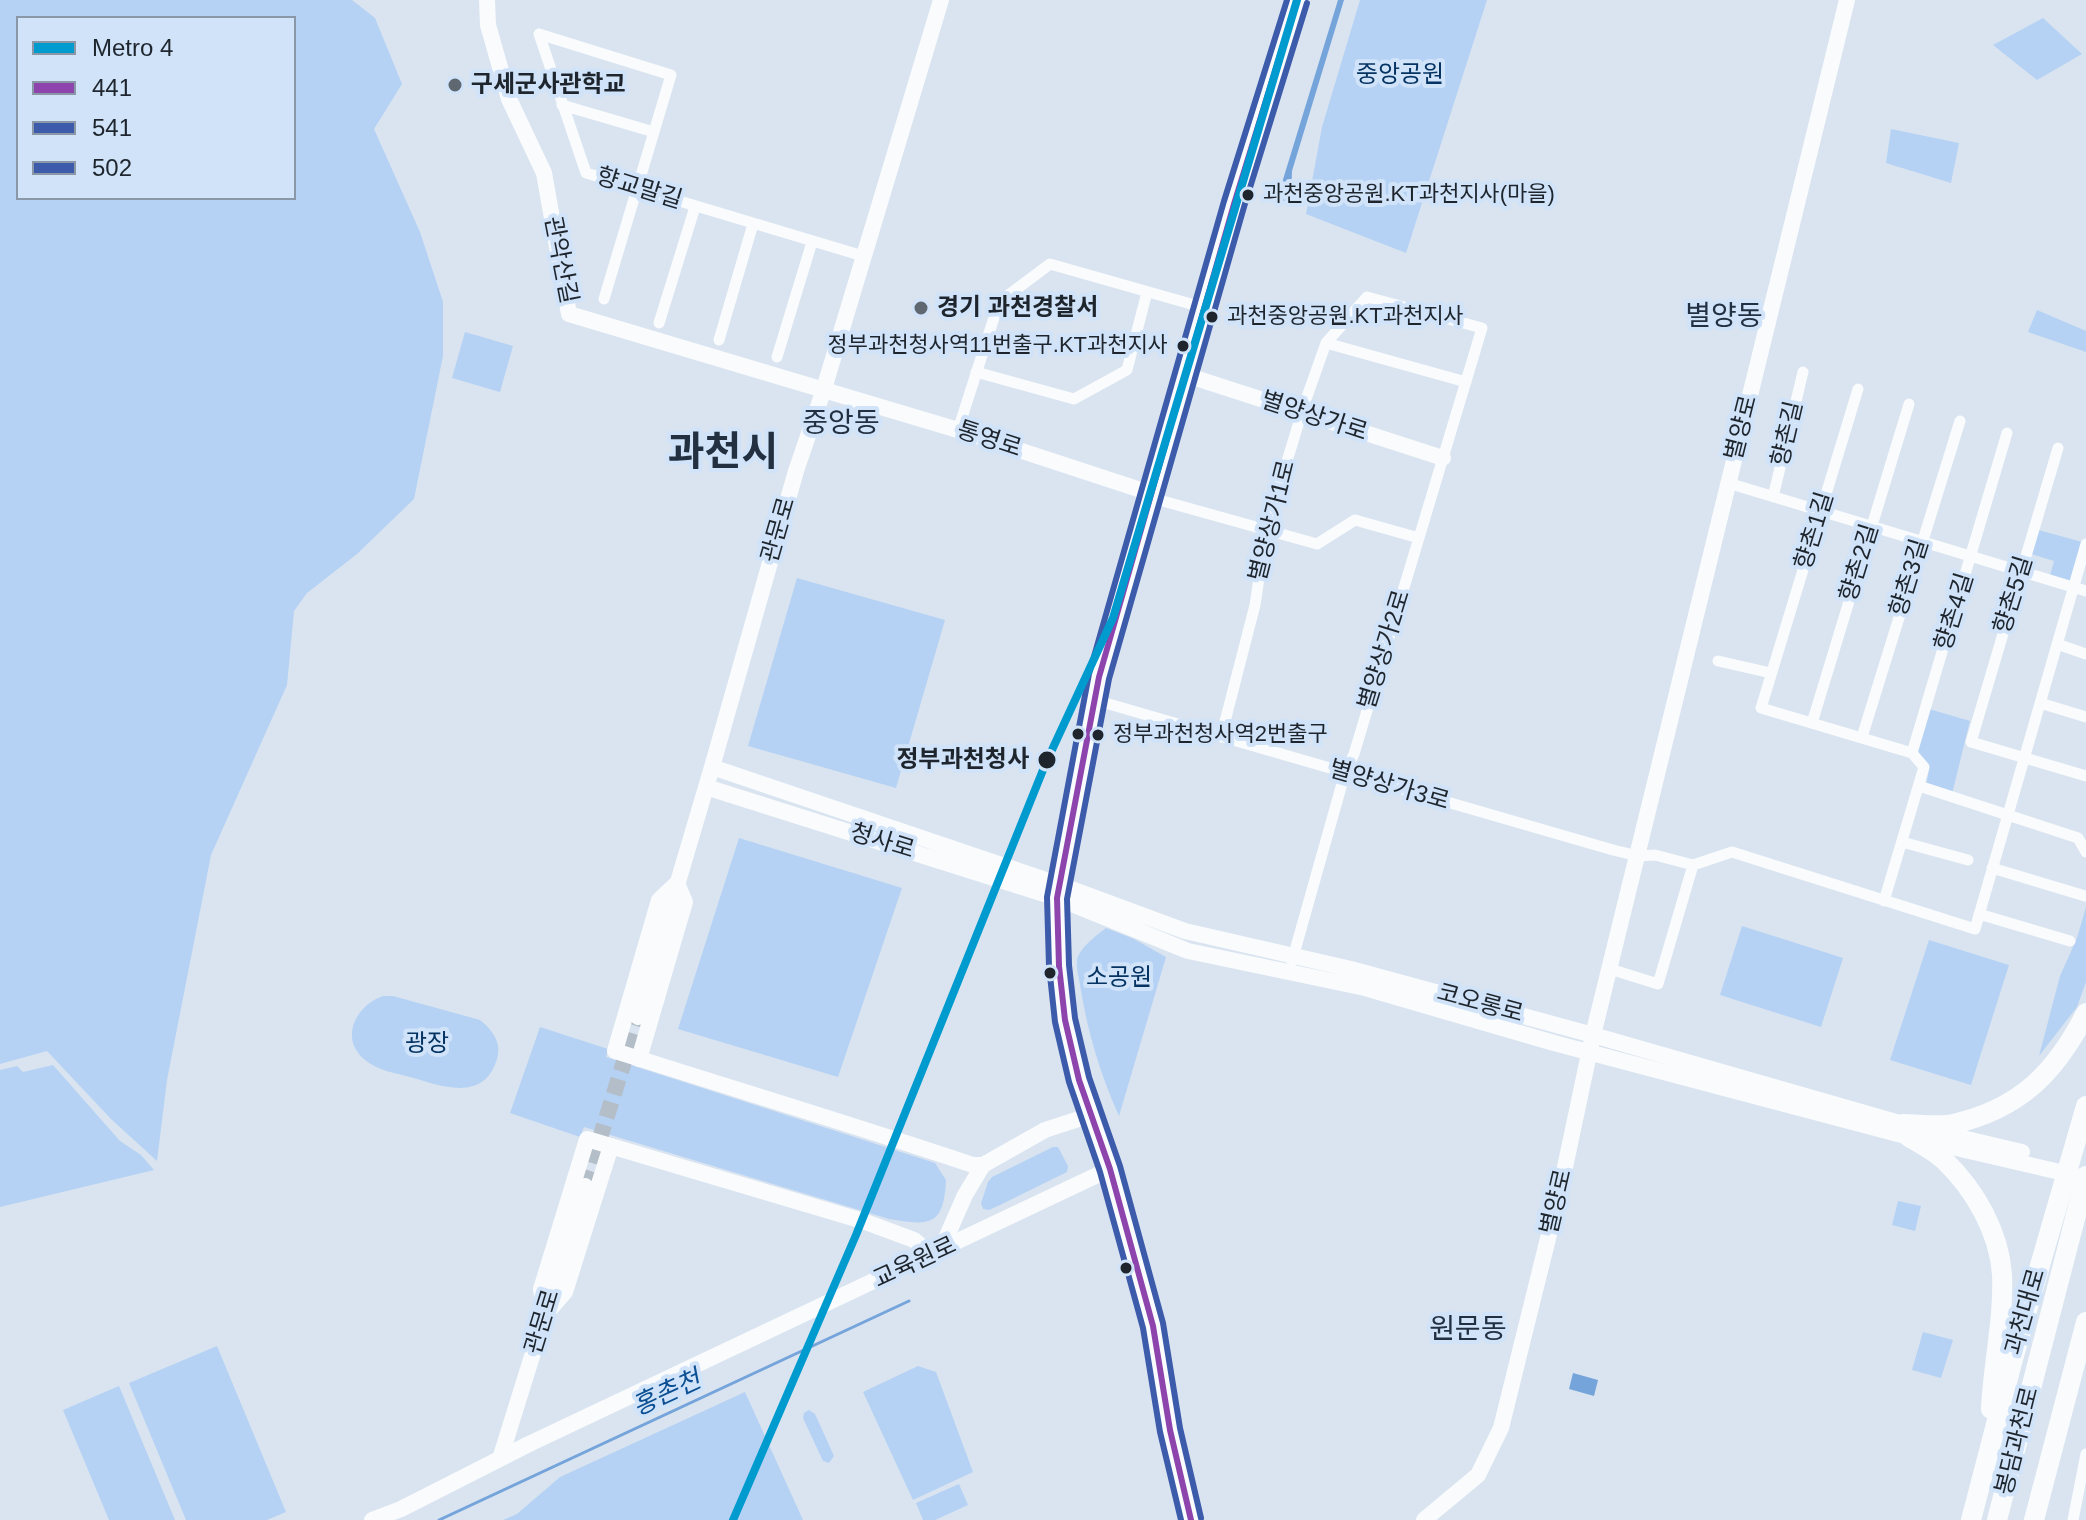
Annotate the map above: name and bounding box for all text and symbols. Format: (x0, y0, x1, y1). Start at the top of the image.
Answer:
legend (16, 16, 296, 200)
text: Metro 4 (92, 34, 173, 61)
park label: 중앙공원 (1356, 61, 1444, 89)
place label: 구세군사관학교 (471, 71, 626, 99)
text: 441 (92, 74, 132, 101)
marker: 구세군사관학교 (446, 76, 464, 94)
text: 541 (92, 114, 132, 141)
text: 502 (92, 154, 132, 181)
street label: 향교말길 (593, 162, 685, 216)
place label: 과천중앙공원.KT과천지사(마을) (1263, 182, 1555, 208)
marker: 과천중앙공원.KT과천지사(마을) (1240, 187, 1256, 203)
street label: 관악산길 (537, 214, 583, 306)
place label: 경기 과천경찰서 (937, 294, 1098, 322)
marker: 경기 과천경찰서 (912, 299, 930, 317)
district label: 별양동 (1685, 300, 1763, 334)
place label: 과천중앙공원.KT과천지사 (1227, 304, 1464, 330)
marker: 과천중앙공원.KT과천지사 (1204, 309, 1220, 325)
place label: 정부과천청사역11번출구.KT과천지사 (828, 333, 1168, 359)
marker: 정부과천청사역11번출구.KT과천지사 (1175, 338, 1191, 354)
street label: 별양상가로 (1257, 386, 1371, 448)
street label: 별양로 (1720, 392, 1764, 464)
street label: 향촌길 (1767, 398, 1809, 470)
district label: 중앙동 (802, 407, 880, 441)
street label: 통영로 (953, 416, 1025, 464)
district label: 과천시 (668, 430, 778, 478)
street label: 별양상가1로 (1244, 457, 1302, 585)
street label: 향촌1길 (1790, 489, 1840, 573)
street label: 관문로 (756, 494, 802, 566)
street label: 향촌2길 (1835, 521, 1885, 605)
street label: 향촌3길 (1885, 536, 1935, 620)
street label: 향촌5길 (1989, 553, 2039, 637)
street label: 향촌4길 (1930, 570, 1980, 654)
street label: 별양상가2로 (1353, 587, 1417, 713)
place label: 정부과천청사역2번출구 (1113, 722, 1328, 748)
unlabelled marker (1070, 726, 1086, 742)
marker: 정부과천청사역2번출구 (1090, 727, 1106, 743)
place label: 정부과천청사 (897, 746, 1029, 774)
marker: 정부과천청사 (1036, 749, 1058, 771)
street label: 별양상가3로 (1326, 755, 1452, 817)
street label: 청사로 (846, 819, 918, 865)
park label: 소공원 (1086, 964, 1152, 992)
unlabelled marker (1042, 965, 1058, 981)
street label: 코오롱로 (1434, 979, 1526, 1029)
park label: 광장 (405, 1030, 449, 1058)
street label: 별양로 (1536, 1166, 1578, 1238)
street label: 교육원로 (869, 1231, 961, 1295)
unlabelled marker (1118, 1260, 1134, 1276)
street label: 과천대로 (2000, 1266, 2052, 1358)
street label: 관문로 (520, 1286, 566, 1358)
district label: 원문동 (1429, 1313, 1507, 1347)
water label: 홍촌천 (628, 1365, 706, 1423)
street label: 봉담과천로 (1991, 1384, 2045, 1498)

